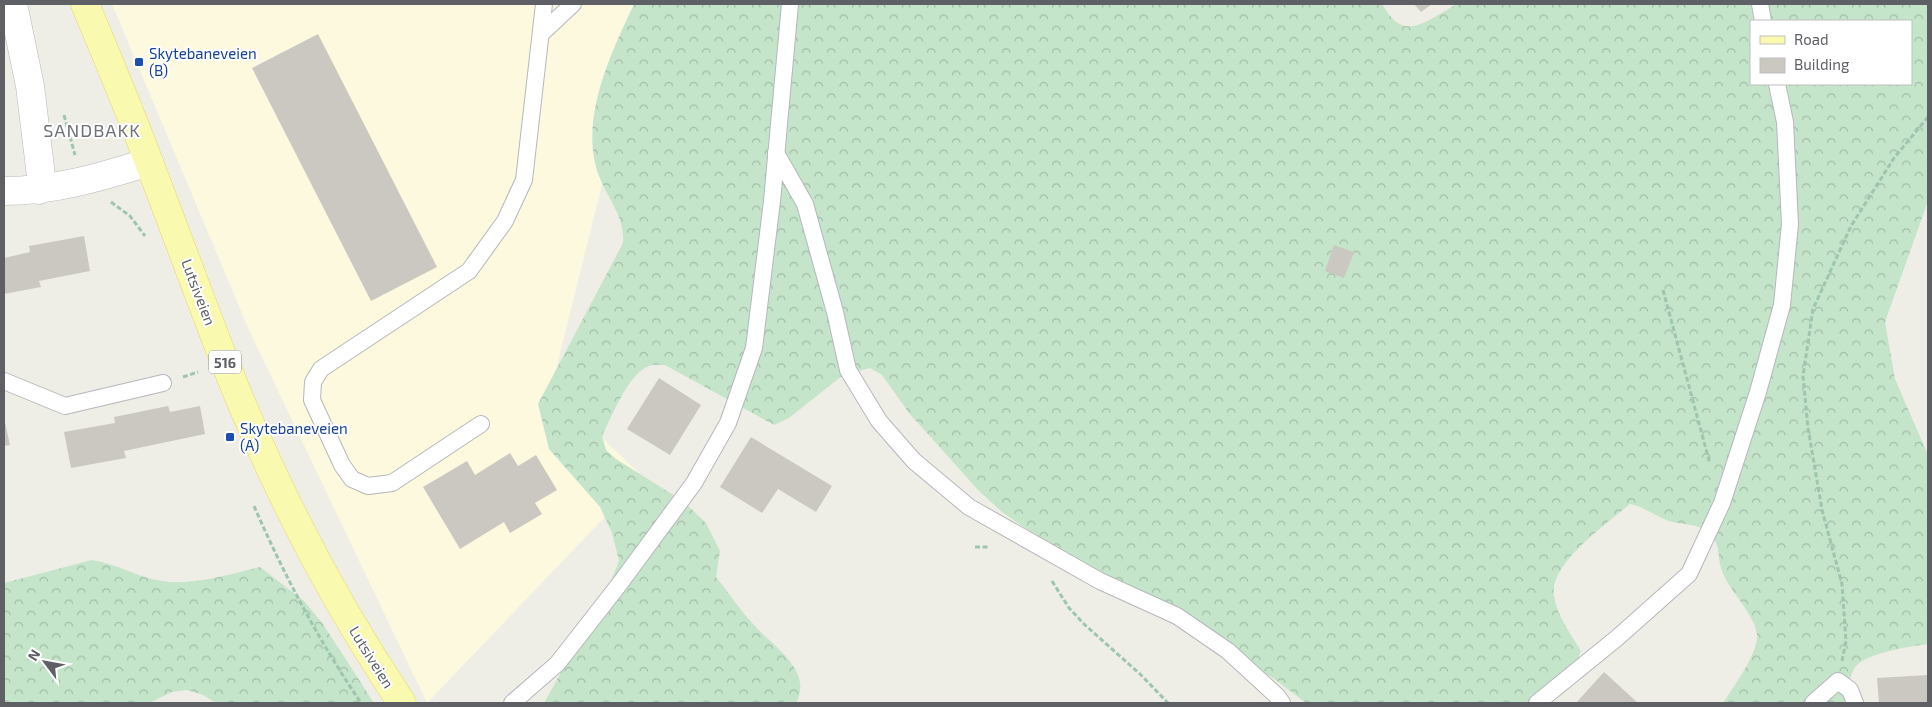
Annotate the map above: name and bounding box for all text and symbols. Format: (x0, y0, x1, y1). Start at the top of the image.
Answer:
legend (1750, 20, 1912, 85)
text: Road (1794, 30, 1829, 48)
place label: Skytebaneveien (B) (149, 44, 257, 79)
text: Building (1794, 55, 1850, 73)
marker: Skytebaneveien (B) (133, 56, 145, 68)
district label: SANDBAKK (43, 119, 141, 141)
street label: Lutsiveien (178, 256, 220, 328)
road number: 516 (209, 351, 241, 374)
place label: Skytebaneveien (A) (240, 419, 348, 454)
marker: Skytebaneveien (A) (224, 431, 236, 443)
street label: Lutsiveien (346, 623, 398, 691)
north arrow (20, 637, 70, 687)
text: N (24, 646, 43, 664)

